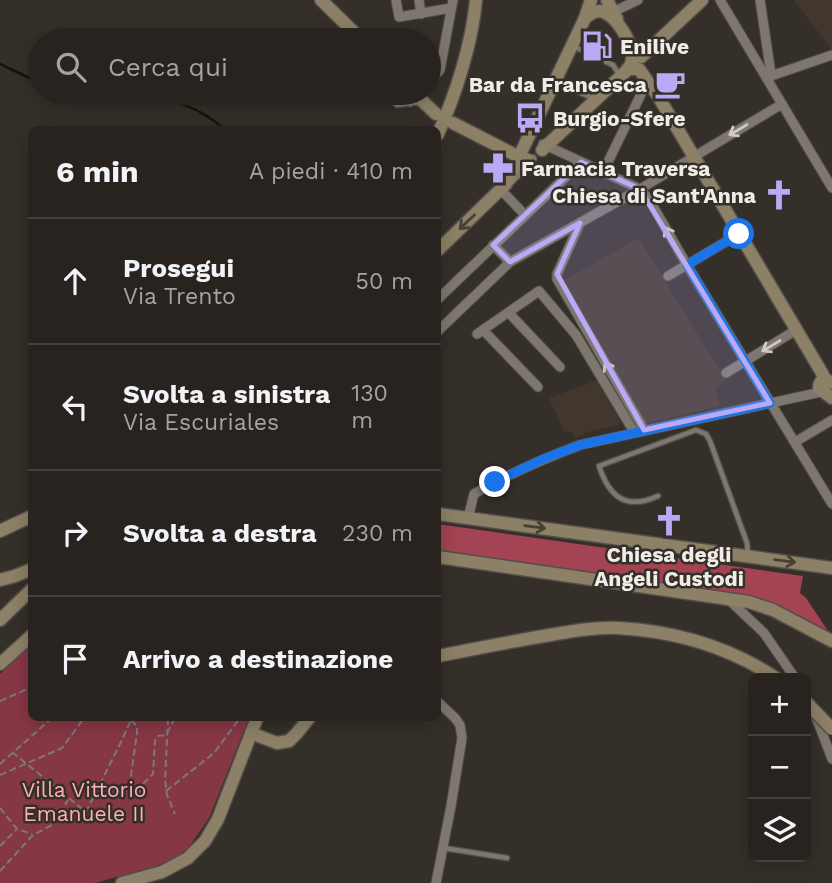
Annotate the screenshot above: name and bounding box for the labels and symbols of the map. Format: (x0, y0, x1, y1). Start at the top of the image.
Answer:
fuel station icon: Enilive (580, 29, 614, 63)
place label: Enilive (620, 34, 689, 59)
cafe icon: Bar da Francesca (653, 67, 687, 101)
place label: Bar da Francesca (469, 72, 648, 97)
bus stop icon: Burgio-Sfere (513, 101, 547, 135)
place label: Burgio-Sfere (553, 106, 686, 131)
one-way arrow (728, 123, 748, 137)
pharmacy icon: Farmacia Traversa (481, 151, 515, 185)
place label: Farmacia Traversa (521, 156, 711, 181)
church icon: Chiesa di Sant'Anna (762, 178, 796, 212)
place label: Chiesa di Sant'Anna (552, 183, 757, 208)
one-way arrow (459, 214, 476, 231)
route start (723, 218, 754, 249)
one-way arrow (663, 226, 676, 247)
one-way arrow (762, 339, 782, 353)
one-way arrow (602, 362, 616, 382)
route end (479, 466, 510, 497)
church icon: Chiesa degli Angeli Custodi (652, 504, 686, 538)
one-way arrow (523, 521, 546, 534)
place label: Chiesa degli Angeli Custodi (594, 542, 744, 591)
one-way arrow (773, 555, 796, 568)
park label: Villa Vittorio Emanuele II (22, 777, 146, 826)

